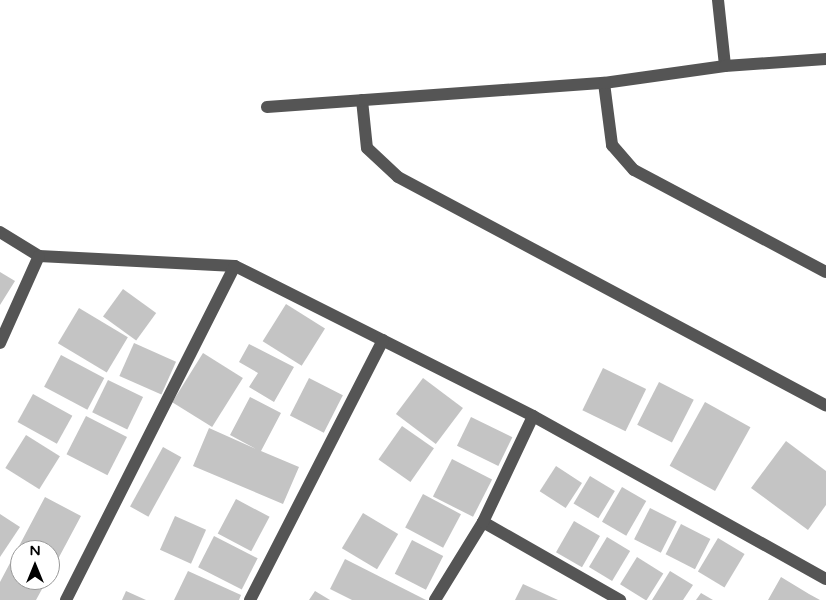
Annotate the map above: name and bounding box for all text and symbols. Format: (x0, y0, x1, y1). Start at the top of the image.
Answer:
north arrow (10, 540, 60, 590)
text: N (29, 542, 41, 559)

